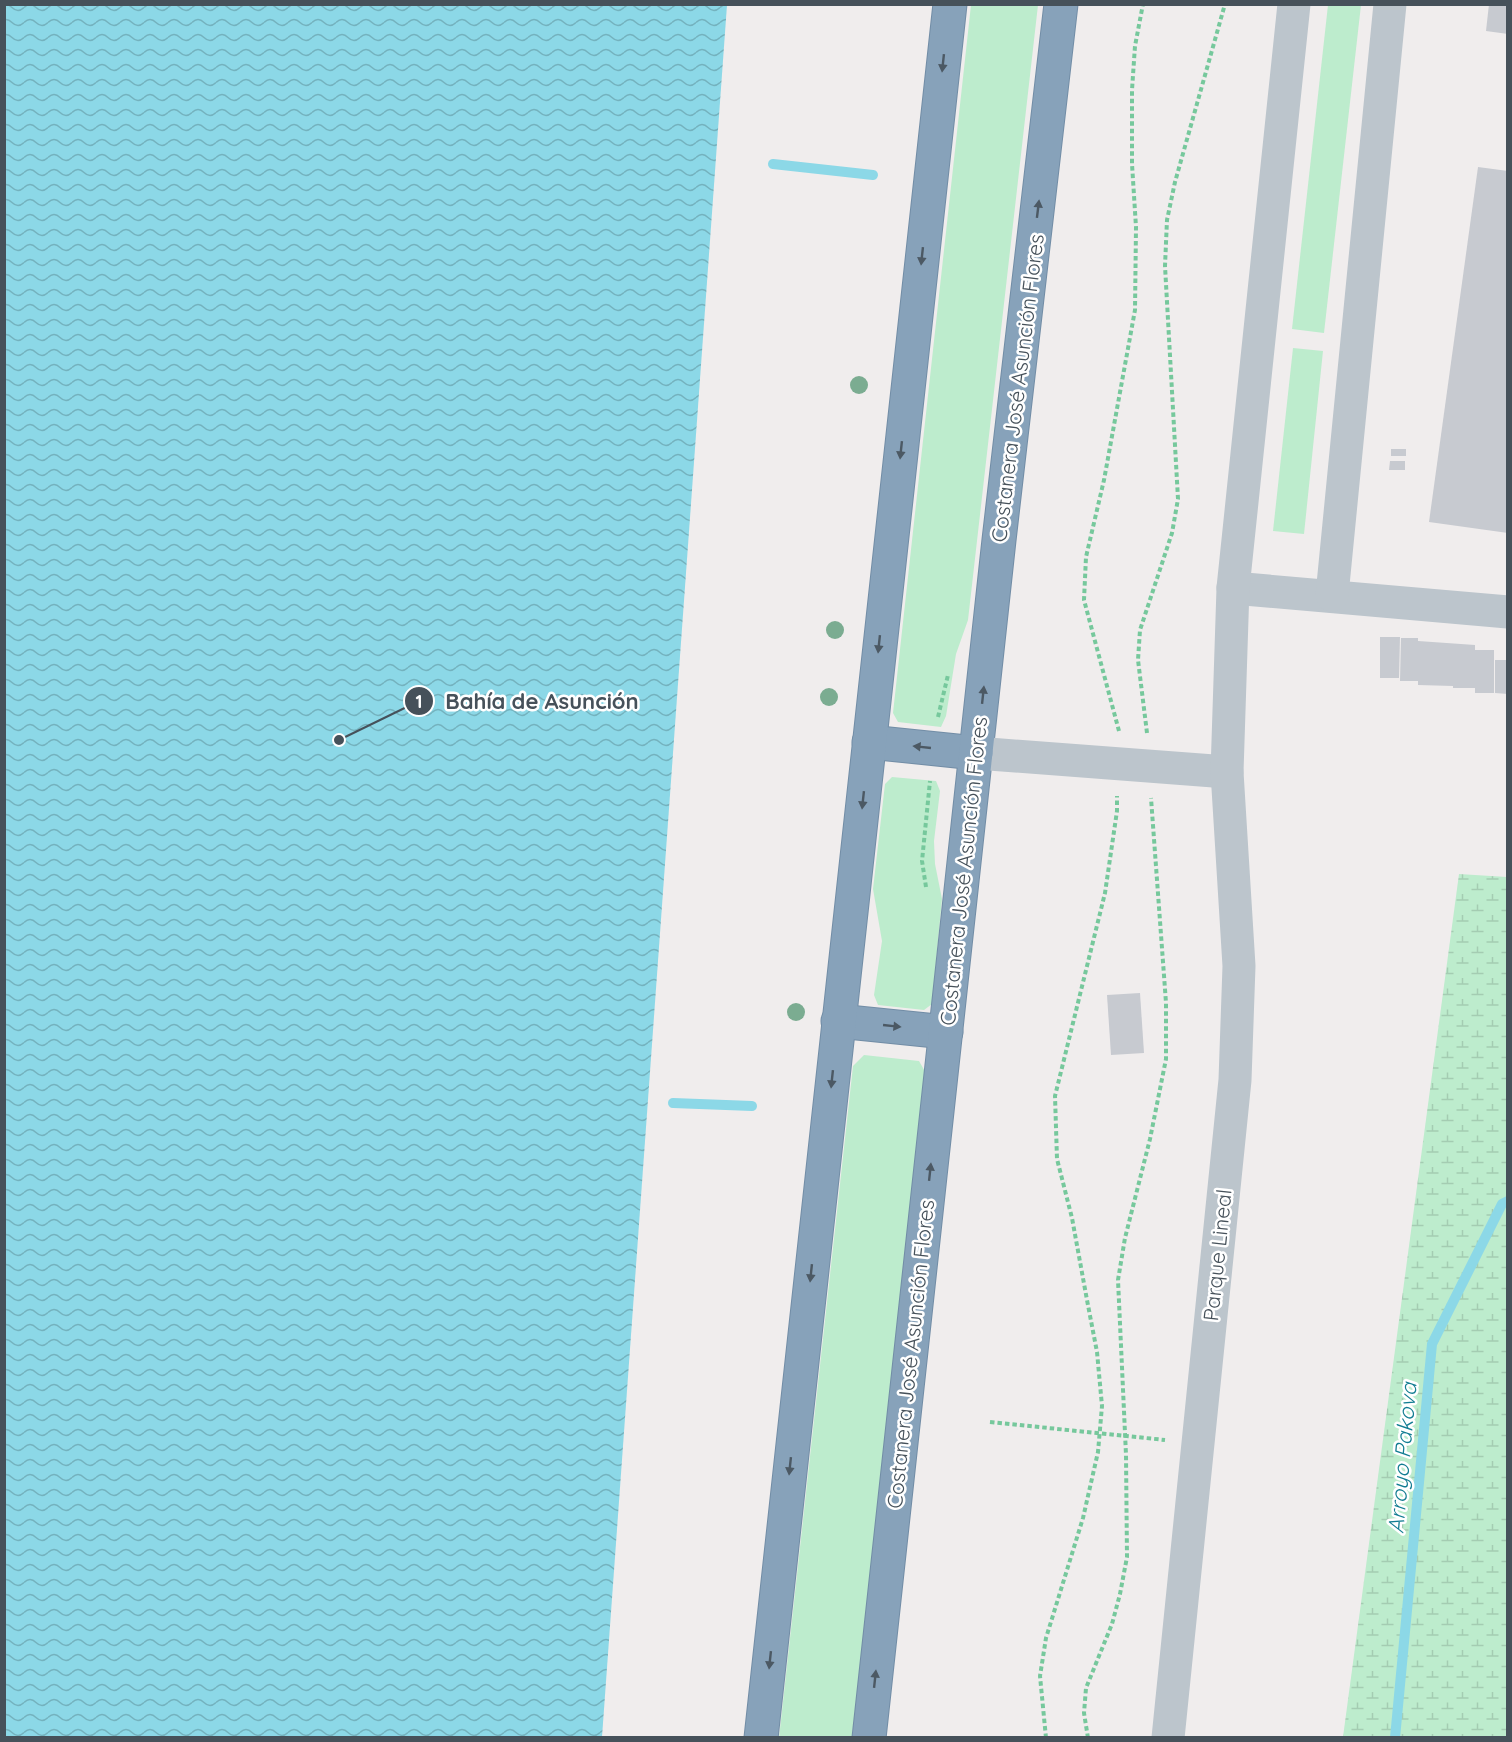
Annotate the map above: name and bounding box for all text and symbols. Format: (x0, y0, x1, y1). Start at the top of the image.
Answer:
one-way arrow (938, 53, 948, 72)
one-way arrow (1033, 200, 1042, 219)
street label: Costanera José Asunción Flores (985, 232, 1049, 544)
one-way arrow (917, 247, 927, 266)
one-way arrow (896, 441, 906, 460)
one-way arrow (875, 635, 884, 654)
callout: Bahía de Asunción (404, 681, 651, 721)
one-way arrow (978, 685, 987, 704)
text: Bahía de Asunción (445, 687, 639, 715)
text: 1 (415, 690, 423, 713)
street label: Costanera José Asunción Flores (934, 715, 992, 1027)
one-way arrow (913, 742, 932, 752)
one-way arrow (858, 790, 867, 809)
one-way arrow (883, 1021, 902, 1031)
one-way arrow (827, 1069, 837, 1088)
one-way arrow (925, 1163, 935, 1182)
street label: Parque Lineal (1197, 1188, 1237, 1322)
street label: Costanera José Asunción Flores (881, 1198, 939, 1510)
one-way arrow (806, 1263, 816, 1282)
water label: Arroyo Pakova (1381, 1380, 1423, 1535)
one-way arrow (785, 1457, 795, 1476)
one-way arrow (765, 1651, 774, 1670)
one-way arrow (870, 1670, 880, 1689)

